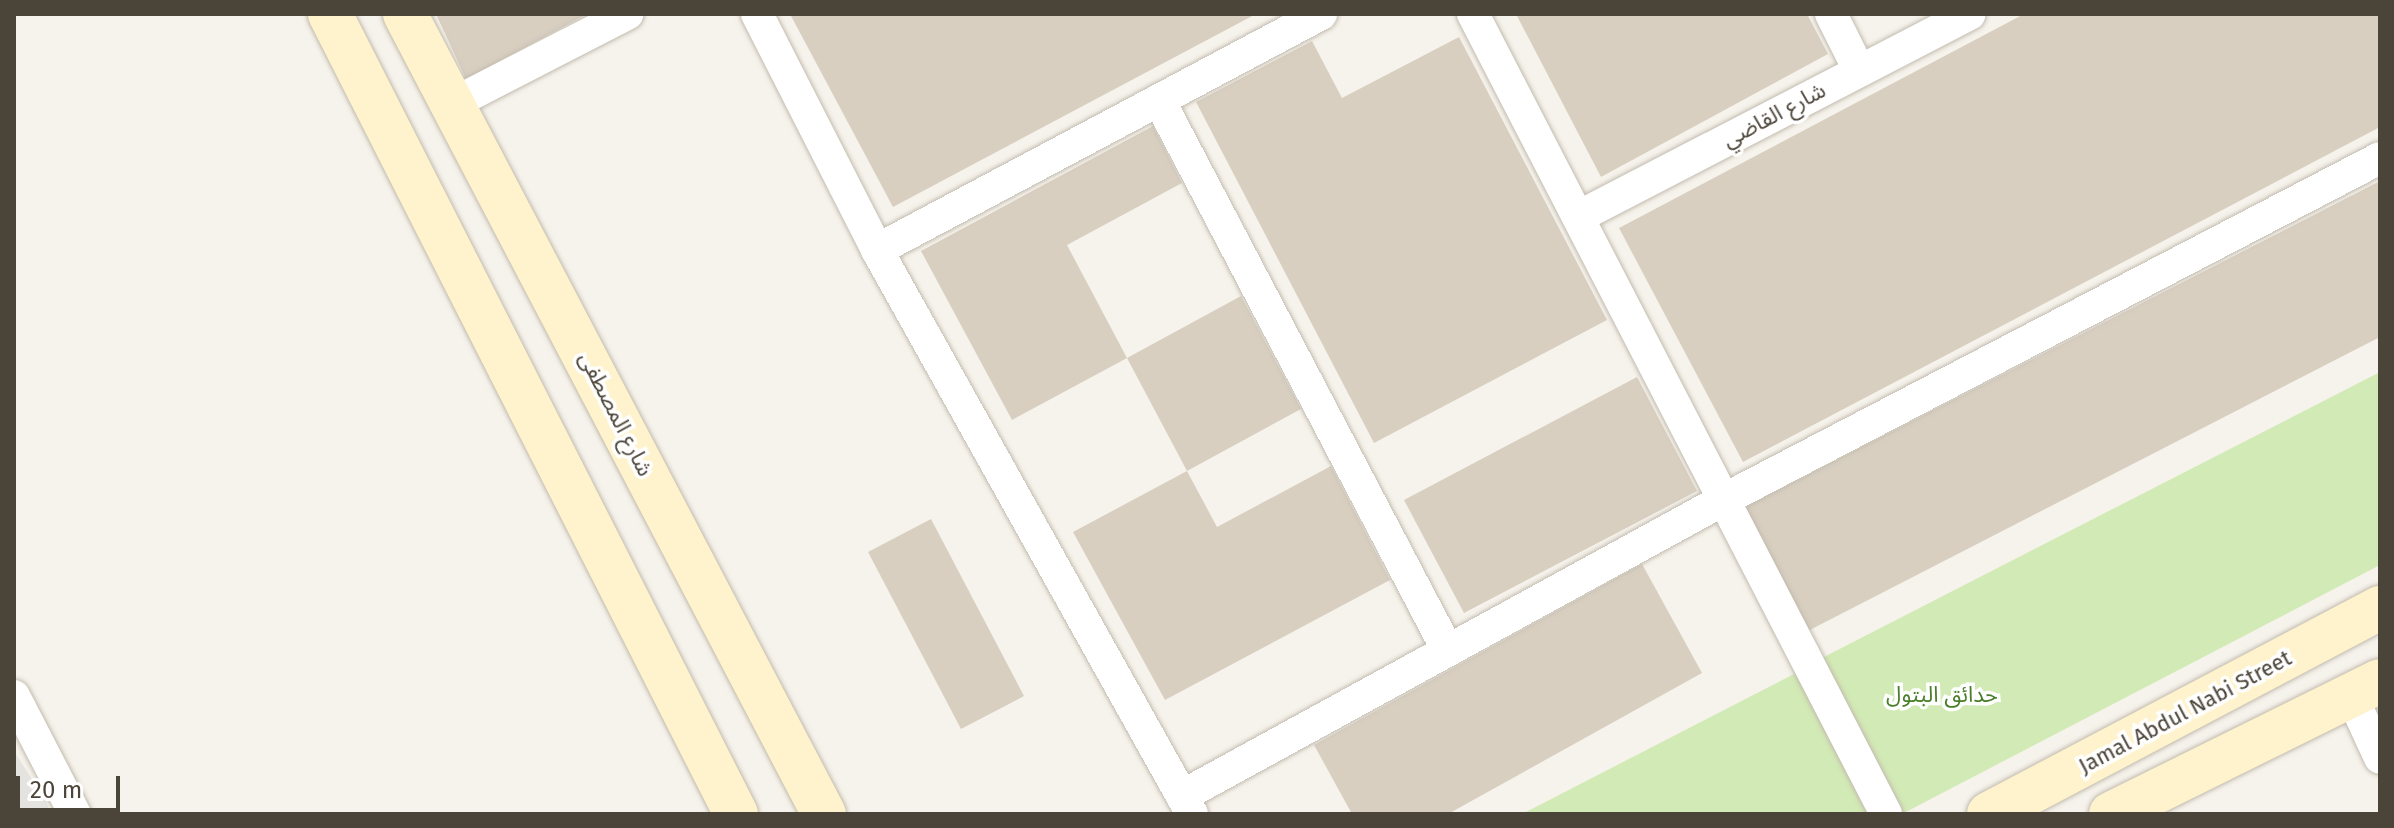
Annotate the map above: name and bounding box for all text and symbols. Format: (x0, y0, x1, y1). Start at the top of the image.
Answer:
street label: شارع القاضي (1718, 77, 1830, 153)
street label: شارع المصطفى (573, 347, 659, 481)
street label: Jamal Abdul Nabi Street (2074, 645, 2296, 779)
park label: حدائق البتول (1886, 682, 1998, 708)
scale bar (20, 760, 124, 810)
text: 20 m (30, 776, 82, 804)

